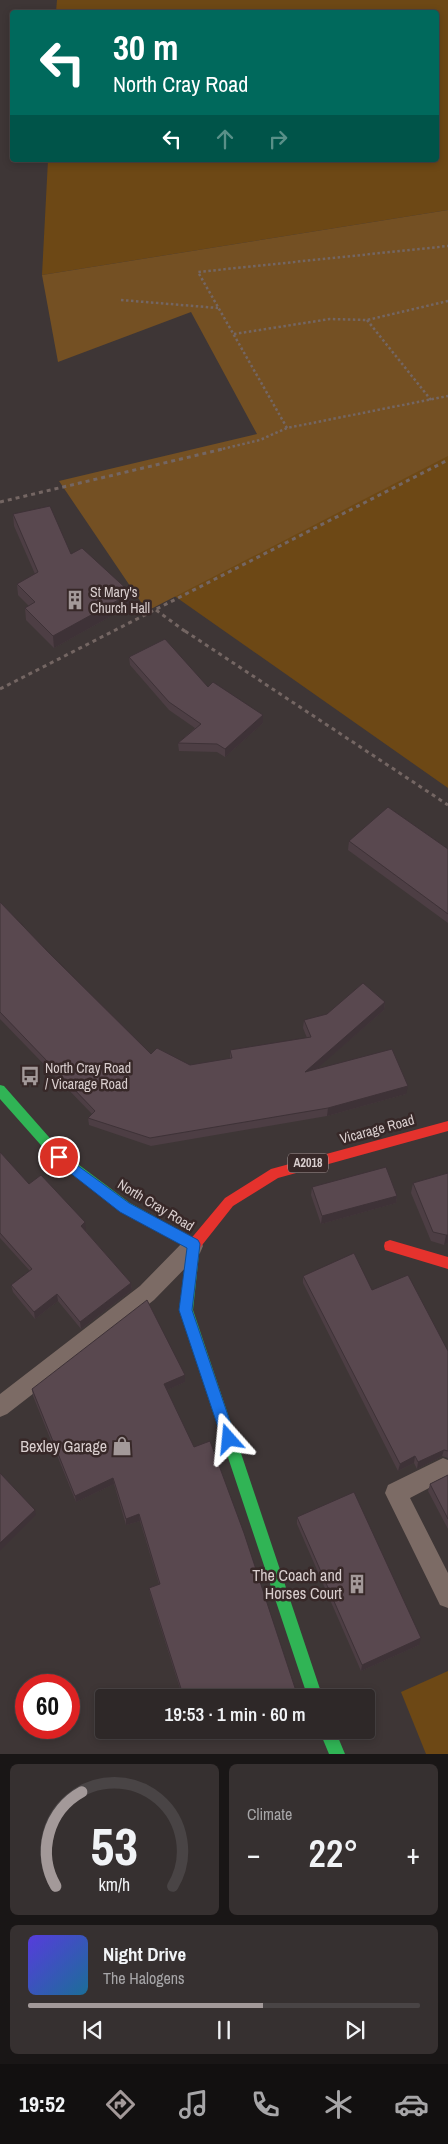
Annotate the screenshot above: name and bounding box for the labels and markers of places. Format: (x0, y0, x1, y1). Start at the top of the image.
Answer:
place label: St Mary's Church Hall (90, 583, 150, 617)
building icon: St Mary's Church Hall (64, 589, 86, 611)
place label: North Cray Road / Vicarage Road (45, 1059, 131, 1093)
bus stop icon: North Cray Road / Vicarage Road (19, 1065, 41, 1087)
pin (38, 1136, 80, 1178)
place label: Bexley Garage (20, 1435, 107, 1457)
shop icon: Bexley Garage (111, 1435, 133, 1457)
place label: The Coach and Horses Court (252, 1564, 342, 1604)
building icon: The Coach and Horses Court (346, 1573, 368, 1595)

